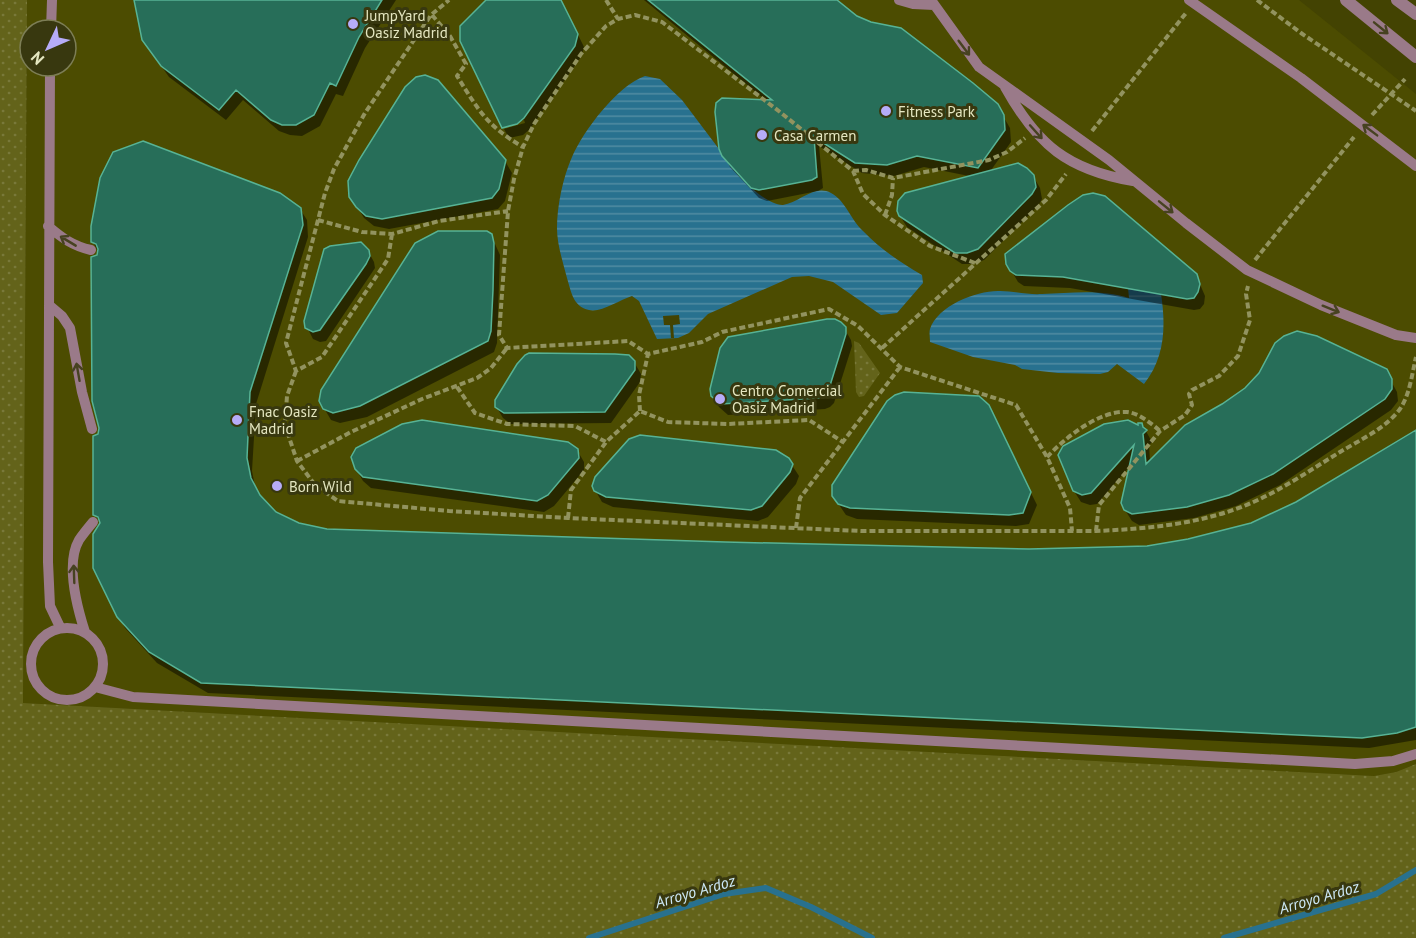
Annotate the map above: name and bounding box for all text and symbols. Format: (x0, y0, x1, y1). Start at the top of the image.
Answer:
place label: JumpYard Oasiz Madrid (364, 6, 448, 42)
marker: JumpYard Oasiz Madrid (346, 17, 360, 31)
north arrow (18, 18, 78, 78)
one-way arrow (1372, 22, 1388, 35)
one-way arrow (958, 39, 971, 55)
text: N (26, 48, 48, 69)
place label: Fitness Park (898, 102, 976, 121)
marker: Fitness Park (879, 104, 893, 118)
one-way arrow (1029, 124, 1043, 139)
one-way arrow (1362, 124, 1378, 136)
place label: Casa Carmen (774, 126, 856, 145)
marker: Casa Carmen (755, 128, 769, 142)
one-way arrow (1158, 200, 1173, 214)
one-way arrow (60, 235, 77, 247)
one-way arrow (1321, 304, 1340, 315)
one-way arrow (73, 363, 84, 382)
place label: Centro Comercial Oasiz Madrid (732, 381, 842, 417)
marker: Centro Comercial Oasiz Madrid (713, 392, 727, 406)
place label: Fnac Oasiz Madrid (249, 402, 318, 438)
marker: Fnac Oasiz Madrid (230, 413, 244, 427)
place label: Born Wild (289, 477, 352, 496)
marker: Born Wild (270, 479, 284, 493)
one-way arrow (68, 565, 80, 585)
water label: Arroyo Ardoz (652, 870, 739, 912)
water label: Arroyo Ardoz (1276, 876, 1363, 918)

